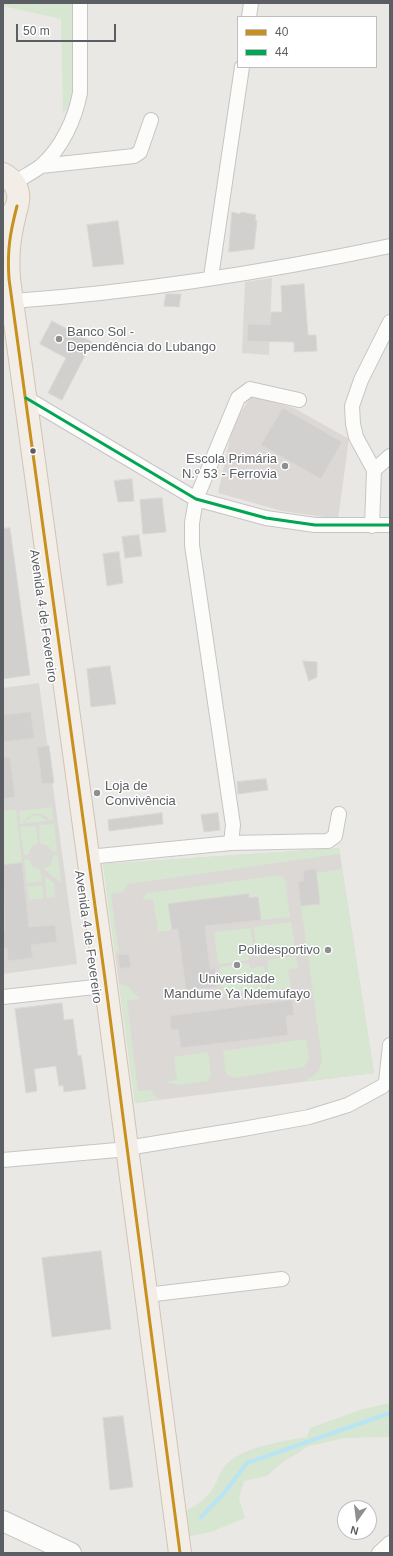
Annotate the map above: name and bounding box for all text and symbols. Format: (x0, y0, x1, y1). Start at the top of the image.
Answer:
scale bar (18, 16, 118, 42)
legend (237, 16, 377, 68)
text: 50 m (23, 24, 50, 38)
text: 40 (275, 25, 288, 39)
text: 44 (275, 45, 288, 59)
place label: Banco Sol - Dependência do Lubango (67, 324, 216, 355)
marker: Banco Sol - Dependência do Lubango (54, 334, 64, 344)
unlabelled marker (28, 446, 38, 456)
place label: Escola Primária N.º 53 - Ferrovia (182, 451, 277, 482)
marker: Escola Primária N.º 53 - Ferrovia (280, 461, 290, 471)
street label: Avenida 4 de Fevereiro (26, 548, 60, 684)
place label: Loja de Convivência (105, 778, 176, 809)
marker: Loja de Convivência (92, 788, 102, 798)
street label: Avenida 4 de Fevereiro (71, 869, 105, 1005)
place label: Polidesportivo (238, 942, 320, 958)
marker: Polidesportivo (323, 945, 333, 955)
marker: Universidade Mandume Ya Ndemufayo (232, 960, 242, 970)
place label: Universidade Mandume Ya Ndemufayo (164, 971, 310, 1002)
north arrow (337, 1500, 377, 1540)
text: N (349, 1524, 360, 1537)

